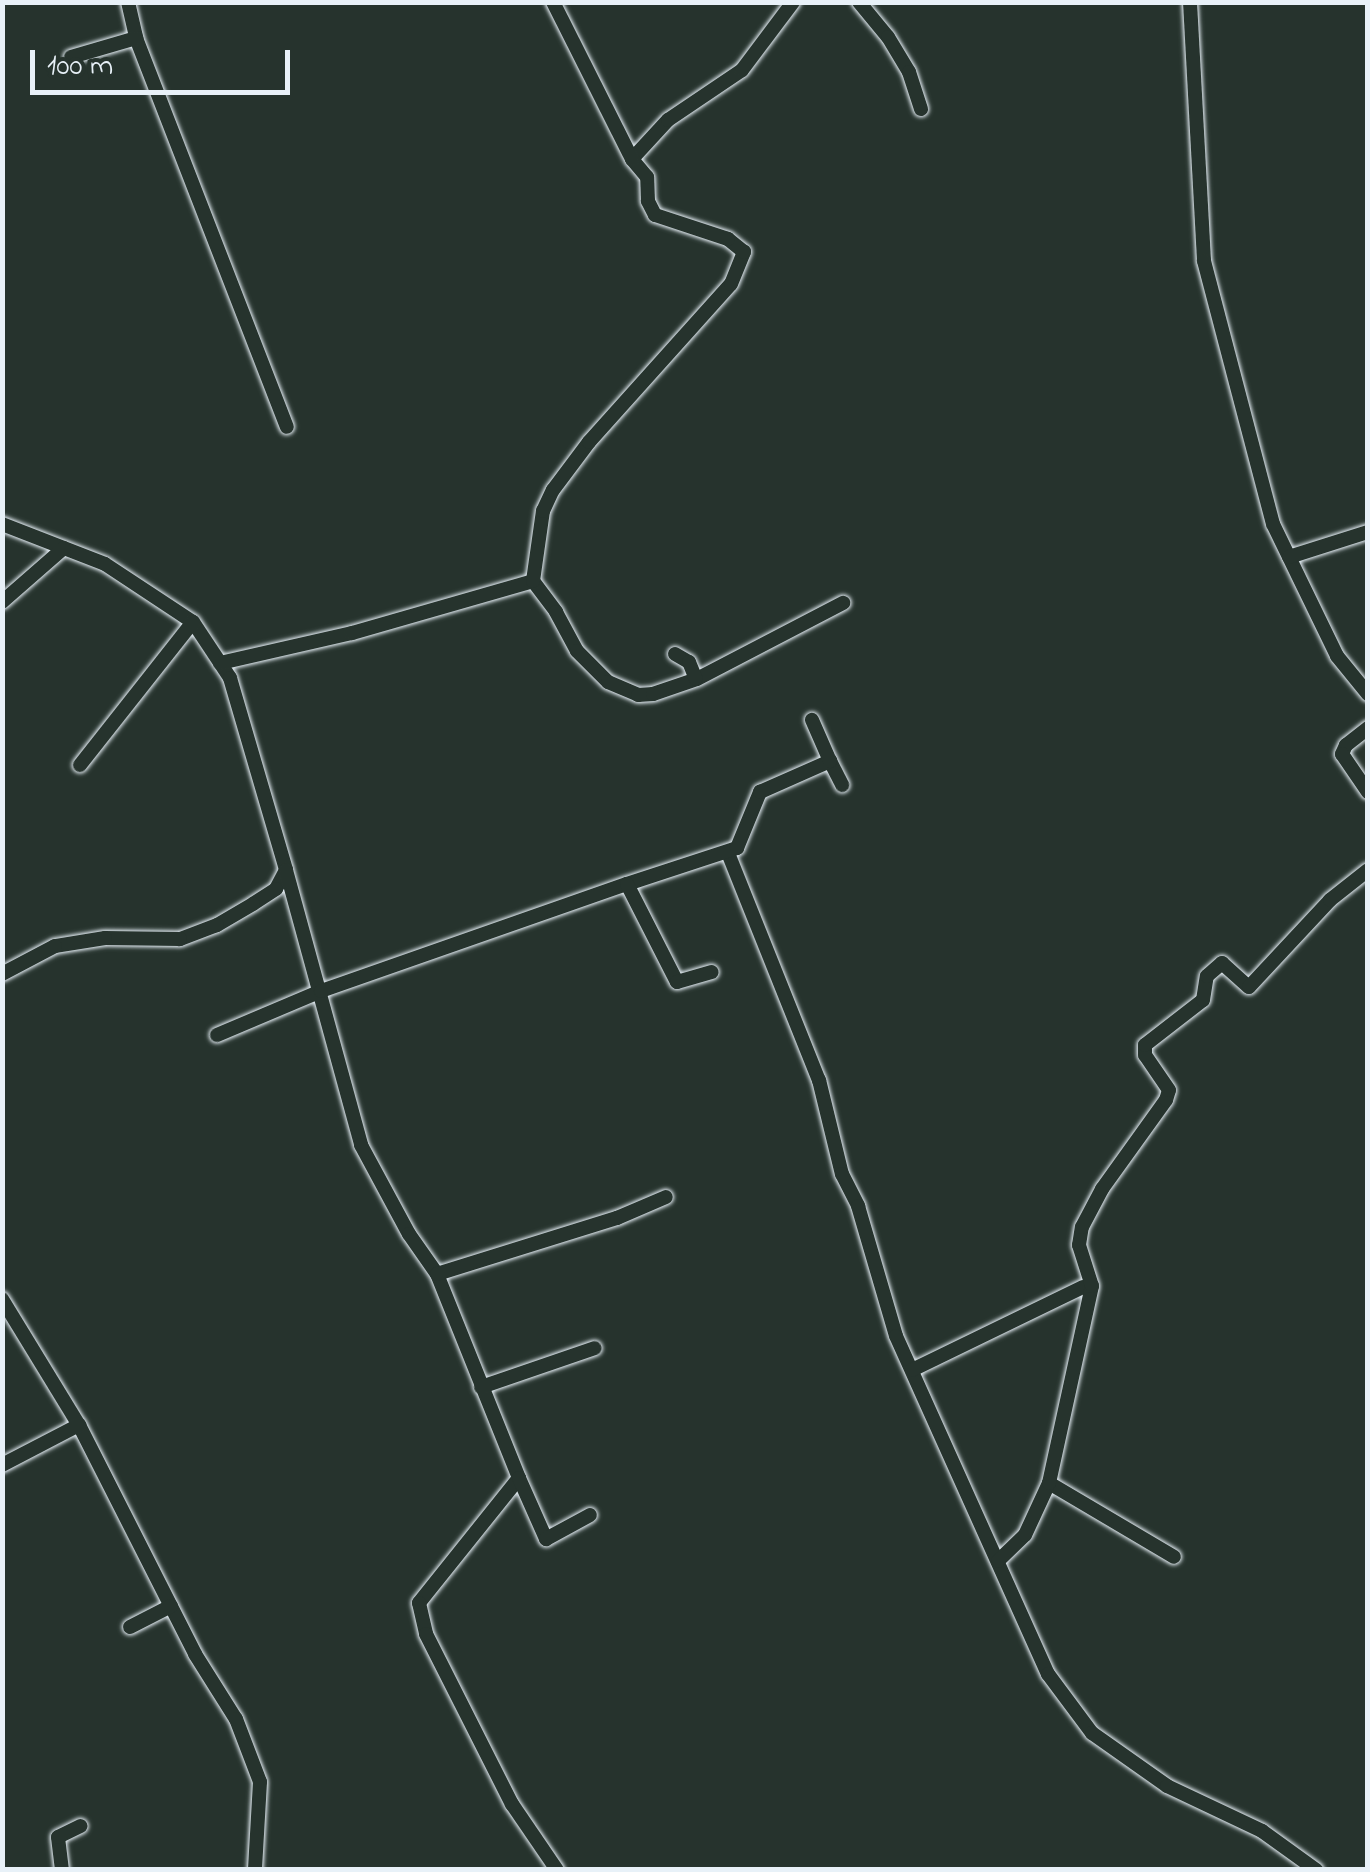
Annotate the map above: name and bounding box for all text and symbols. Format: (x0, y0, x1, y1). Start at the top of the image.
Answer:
scale bar (35, 30, 295, 92)
text: 100 m (47, 45, 113, 89)

